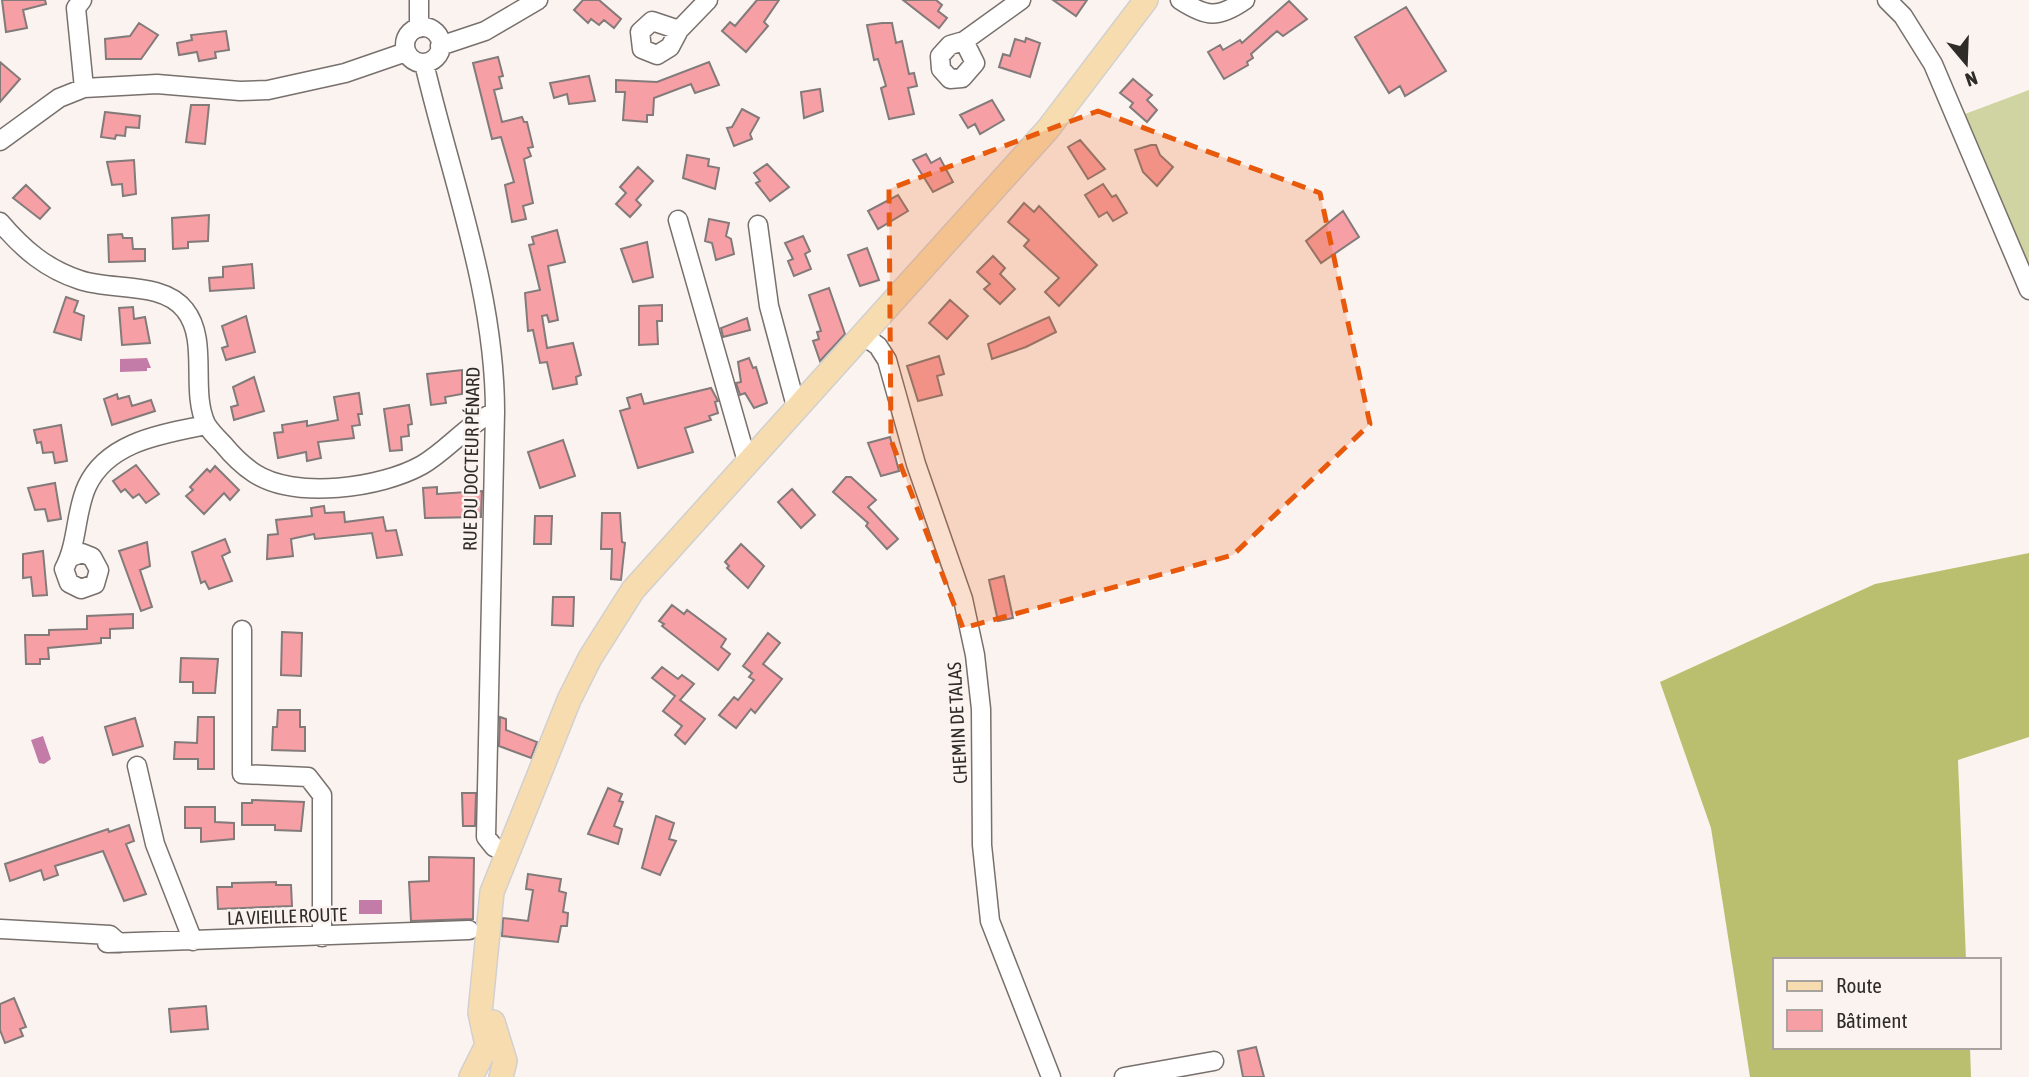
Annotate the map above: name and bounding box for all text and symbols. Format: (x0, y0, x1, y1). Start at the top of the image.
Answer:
north arrow (1931, 28, 2001, 98)
text: N (1963, 67, 1980, 91)
street label: RUE DU DOCTEUR PÉNARD (458, 367, 484, 551)
street label: CHEMIN DE TALAS (943, 662, 971, 784)
street label: LA VIEILLE ROUTE (227, 903, 347, 929)
legend (1773, 958, 2001, 1049)
text: Route (1836, 973, 1882, 997)
text: Bâtiment (1836, 1008, 1907, 1032)

